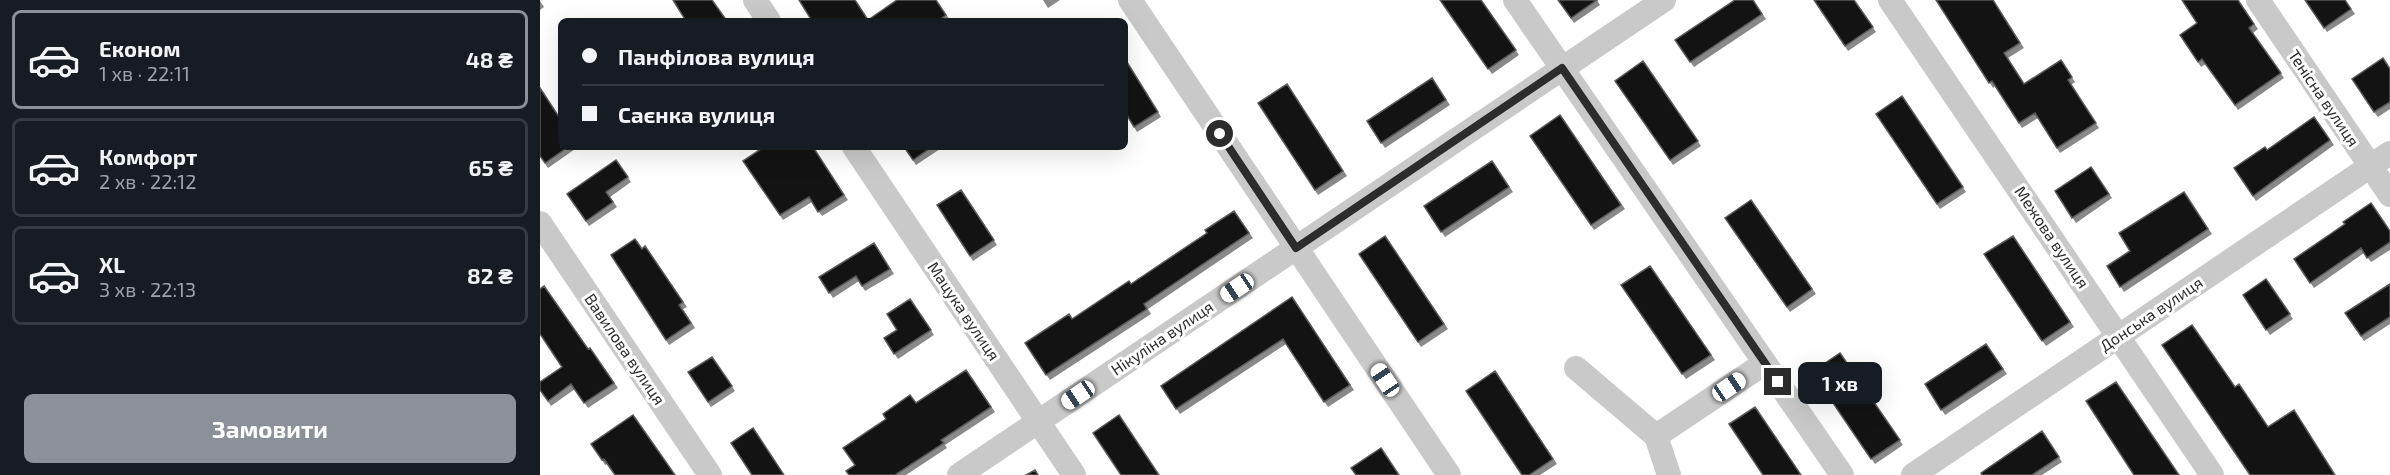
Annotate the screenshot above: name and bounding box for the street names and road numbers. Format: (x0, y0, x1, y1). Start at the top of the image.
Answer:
street label: Тенісна вулиця (2284, 46, 2364, 150)
street label: Межова вулиця (2010, 182, 2094, 292)
street label: Мацука вулиця (924, 258, 1004, 364)
street label: Донська вулиця (2096, 272, 2206, 356)
street label: Вавилова вулиця (580, 290, 670, 408)
street label: Нікуліна вулиця (1107, 296, 1217, 380)

